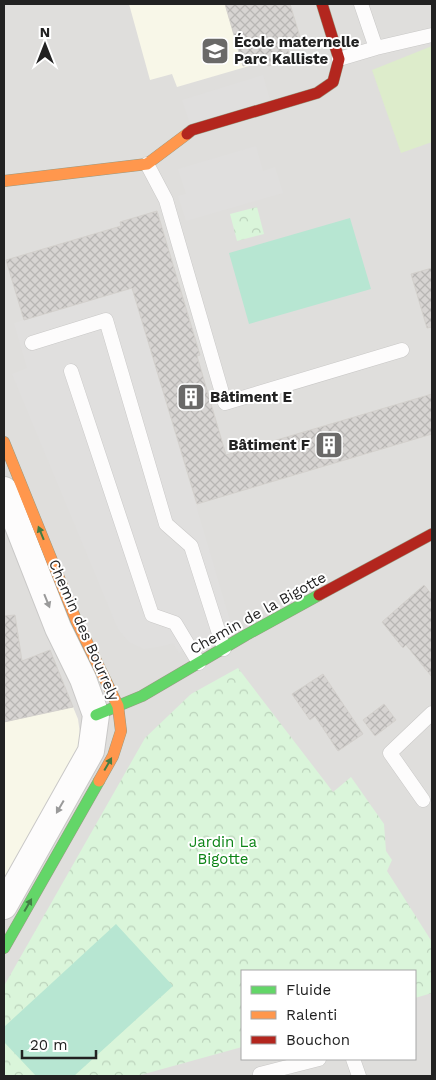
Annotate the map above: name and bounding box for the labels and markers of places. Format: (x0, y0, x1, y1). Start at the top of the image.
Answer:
place label: École maternelle Parc Kalliste (234, 33, 360, 68)
school or university icon: École maternelle Parc Kalliste (200, 36, 230, 66)
building icon: Bâtiment E (176, 382, 206, 412)
place label: Bâtiment E (210, 388, 292, 406)
building icon: Bâtiment F (314, 430, 344, 460)
place label: Bâtiment F (228, 436, 310, 454)

